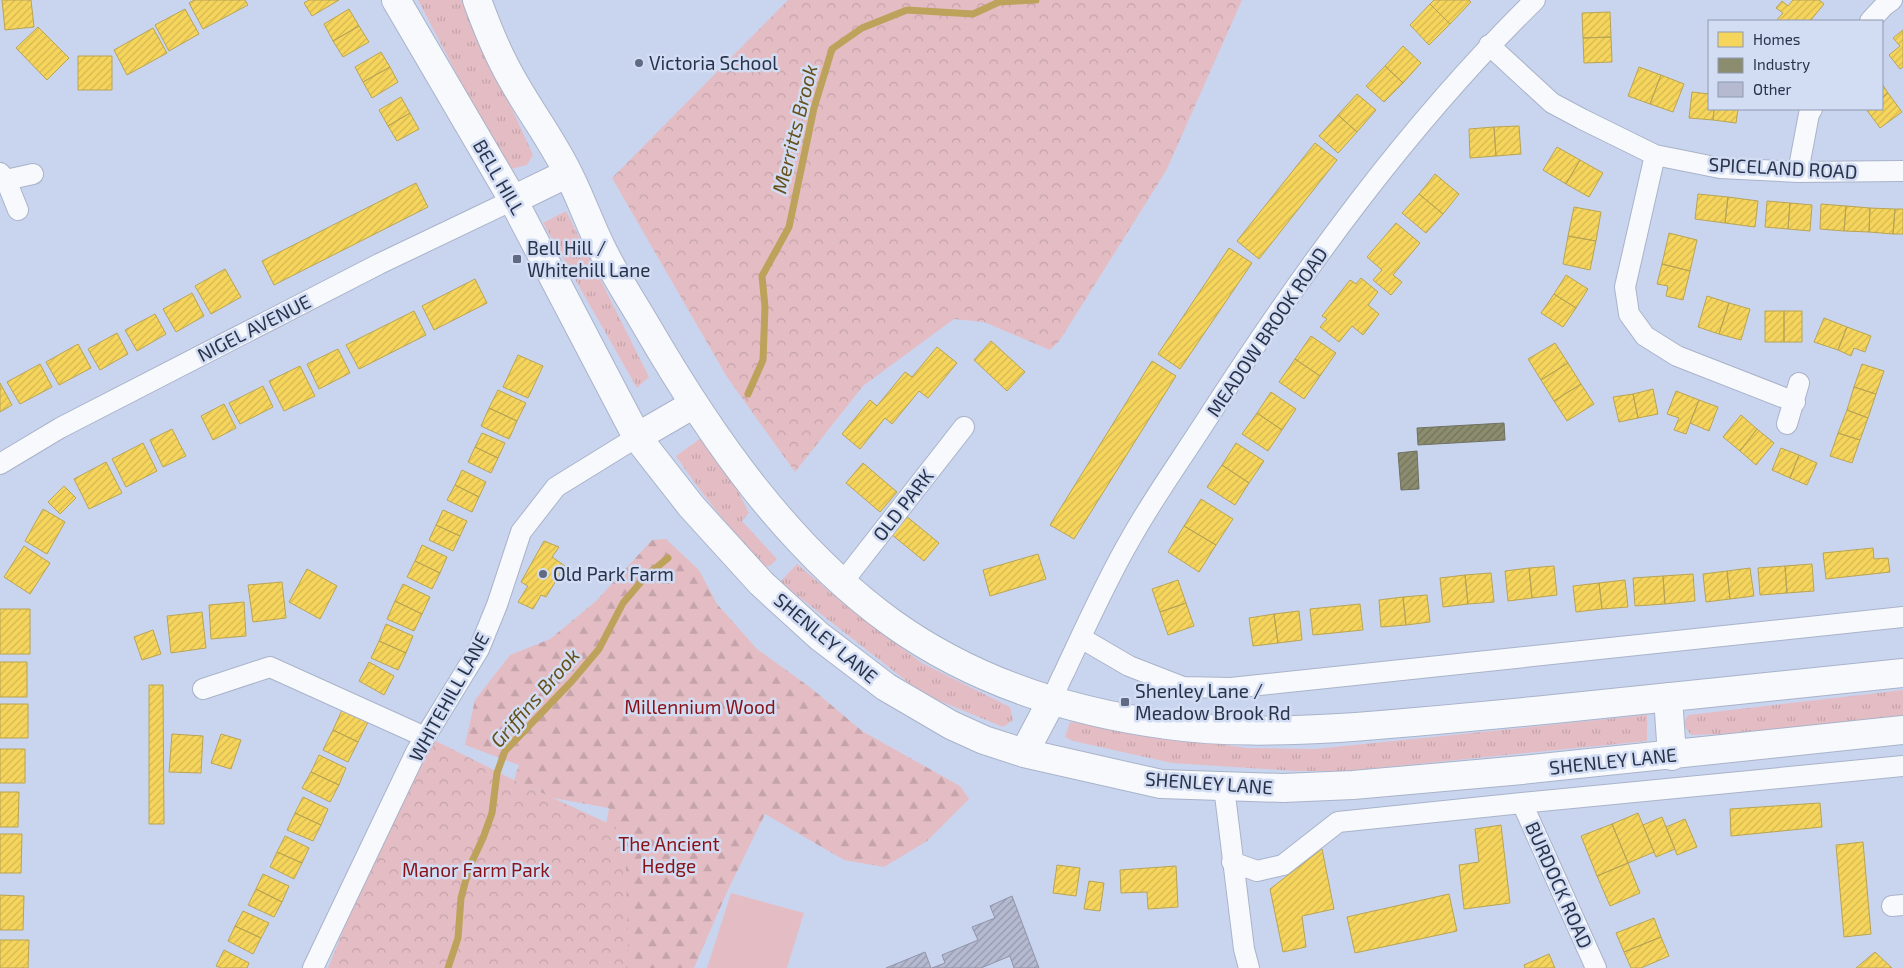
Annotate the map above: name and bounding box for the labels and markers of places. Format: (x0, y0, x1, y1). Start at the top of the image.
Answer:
place label: Victoria School (649, 51, 778, 74)
marker: Victoria School (633, 57, 645, 69)
place label: Bell Hill / Whitehill Lane (527, 236, 650, 281)
marker: Bell Hill / Whitehill Lane (511, 253, 523, 265)
place label: Old Park Farm (553, 562, 674, 585)
marker: Old Park Farm (537, 568, 549, 580)
place label: Shenley Lane / Meadow Brook Rd (1135, 679, 1291, 724)
marker: Shenley Lane / Meadow Brook Rd (1119, 696, 1131, 708)

